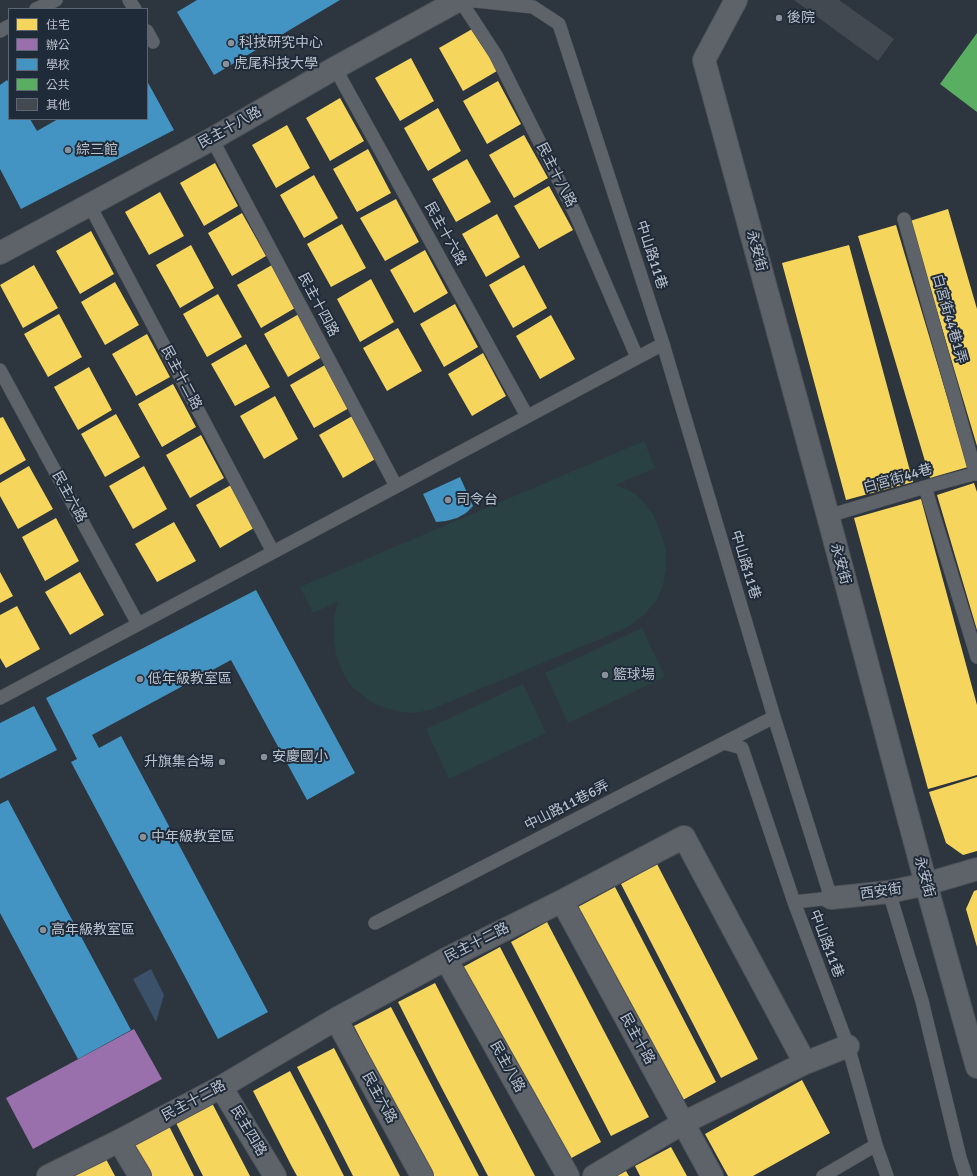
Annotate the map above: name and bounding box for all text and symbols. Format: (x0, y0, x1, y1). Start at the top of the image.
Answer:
legend (8, 8, 148, 120)
place label: 後院 (787, 10, 815, 26)
marker: 後院 (774, 13, 784, 23)
text: 住宅 (46, 18, 70, 33)
place label: 科技研究中心 (239, 35, 323, 51)
text: 辦公 (46, 38, 70, 53)
marker: 科技研究中心 (226, 38, 236, 48)
place label: 虎尾科技大學 (234, 56, 318, 72)
text: 學校 (46, 58, 70, 73)
marker: 虎尾科技大學 (221, 59, 231, 69)
text: 公共 (46, 78, 70, 93)
text: 其他 (46, 98, 70, 113)
street label: 民主十八路 (195, 104, 265, 152)
street label: 民主十八路 (533, 140, 579, 210)
place label: 綜三館 (76, 142, 118, 158)
marker: 綜三館 (63, 145, 73, 155)
street label: 民主十六路 (421, 199, 469, 269)
street label: 中山路11巷 (632, 219, 670, 291)
street label: 永安街 (742, 229, 770, 273)
street label: 民主十四路 (294, 270, 342, 340)
street label: 白宮街44巷1弄 (928, 272, 970, 366)
street label: 民主十二路 (157, 343, 205, 413)
street label: 白宮街44巷 (862, 461, 934, 497)
street label: 民主六路 (48, 468, 90, 526)
place label: 司令台 (456, 492, 498, 508)
marker: 司令台 (443, 495, 453, 505)
street label: 中山路11巷 (727, 529, 763, 601)
street label: 永安街 (826, 542, 854, 586)
place label: 籃球場 (613, 667, 655, 683)
marker: 籃球場 (600, 670, 610, 680)
place label: 低年級教室區 (148, 671, 232, 687)
marker: 低年級教室區 (135, 674, 145, 684)
place label: 安慶國小 (272, 749, 328, 765)
marker: 安慶國小 (259, 752, 269, 762)
place label: 升旗集合場 (144, 754, 214, 770)
marker: 升旗集合場 (217, 757, 227, 767)
street label: 中山路11巷6弄 (522, 777, 612, 835)
place label: 中年級教室區 (151, 829, 235, 845)
marker: 中年級教室區 (138, 832, 148, 842)
street label: 永安街 (910, 855, 938, 899)
street label: 西安街 (859, 881, 903, 903)
street label: 中山路11巷 (805, 908, 847, 980)
street label: 民主十二路 (442, 920, 512, 966)
place label: 高年級教室區 (51, 922, 135, 938)
marker: 高年級教室區 (38, 925, 48, 935)
street label: 民主十路 (616, 1010, 658, 1068)
street label: 民主八路 (486, 1038, 528, 1096)
street label: 民主六路 (358, 1069, 400, 1127)
street label: 民主十二路 (159, 1077, 229, 1125)
street label: 民主四路 (226, 1103, 270, 1159)

